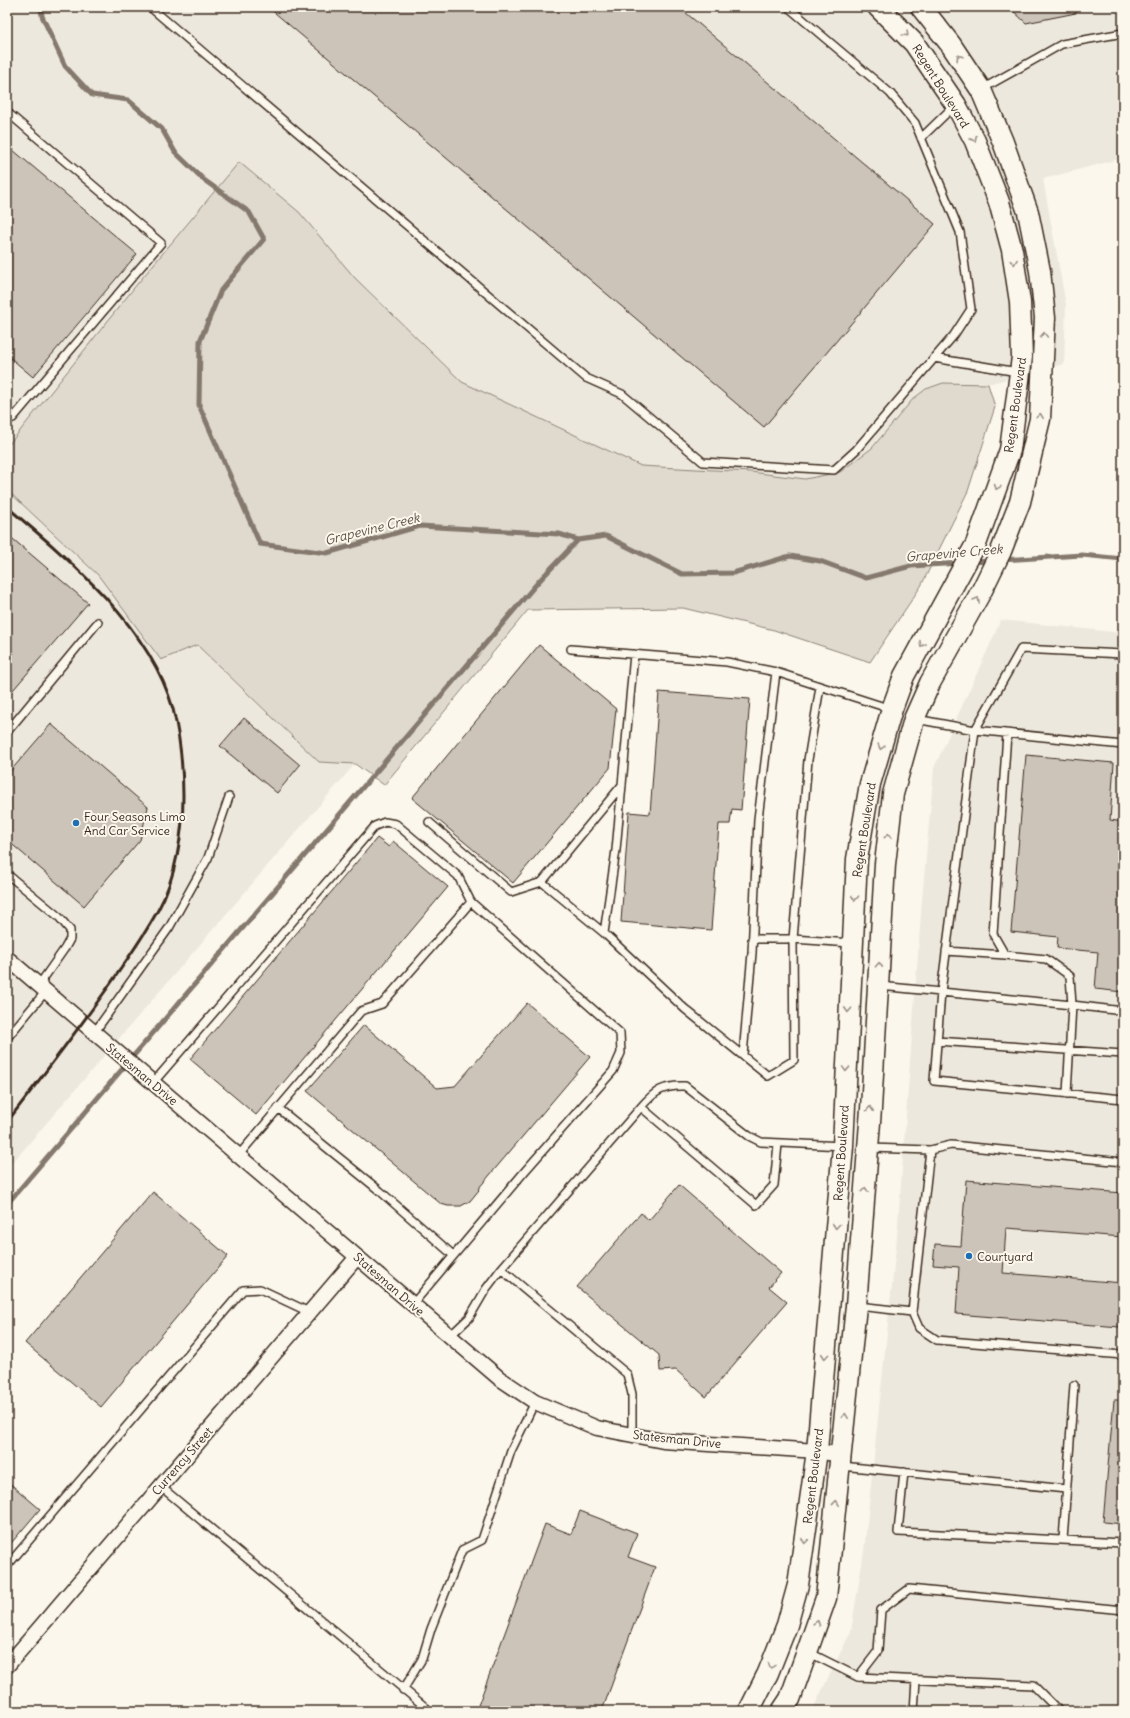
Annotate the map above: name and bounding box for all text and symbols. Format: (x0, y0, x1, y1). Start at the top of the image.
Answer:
one-way arrow (901, 30, 909, 37)
street label: Regent Boulevard (909, 41, 973, 131)
one-way arrow (956, 54, 964, 61)
one-way arrow (969, 135, 976, 143)
one-way arrow (1009, 259, 1018, 265)
one-way arrow (1040, 332, 1048, 338)
street label: Regent Boulevard (1001, 356, 1029, 454)
one-way arrow (1035, 413, 1044, 419)
one-way arrow (993, 483, 1001, 490)
water label: Grapevine Creek (323, 509, 423, 549)
water label: Grapevine Creek (905, 540, 1005, 566)
one-way arrow (972, 597, 979, 604)
one-way arrow (919, 639, 927, 647)
one-way arrow (877, 743, 886, 750)
street label: Regent Boulevard (849, 781, 879, 879)
place label: Four Seasons Limo And Car Service (84, 809, 186, 838)
marker: Four Seasons Limo And Car Service (71, 818, 81, 828)
one-way arrow (883, 833, 892, 839)
one-way arrow (850, 895, 859, 901)
one-way arrow (874, 962, 883, 968)
one-way arrow (844, 1007, 853, 1013)
street label: Statesman Drive (103, 1040, 181, 1108)
one-way arrow (841, 1066, 850, 1072)
street label: Regent Boulevard (830, 1105, 852, 1201)
one-way arrow (866, 1106, 875, 1112)
one-way arrow (860, 1187, 869, 1193)
one-way arrow (831, 1223, 840, 1230)
street label: Statesman Drive (351, 1249, 427, 1319)
place label: Courtyard (977, 1249, 1033, 1264)
marker: Courtyard (964, 1251, 974, 1261)
one-way arrow (821, 1353, 830, 1359)
one-way arrow (841, 1413, 850, 1419)
street label: Currency Street (148, 1424, 216, 1498)
street label: Statesman Drive (632, 1427, 722, 1451)
street label: Regent Boulevard (800, 1427, 826, 1525)
one-way arrow (831, 1500, 840, 1506)
one-way arrow (801, 1538, 810, 1544)
one-way arrow (813, 1620, 821, 1627)
one-way arrow (768, 1662, 776, 1669)

